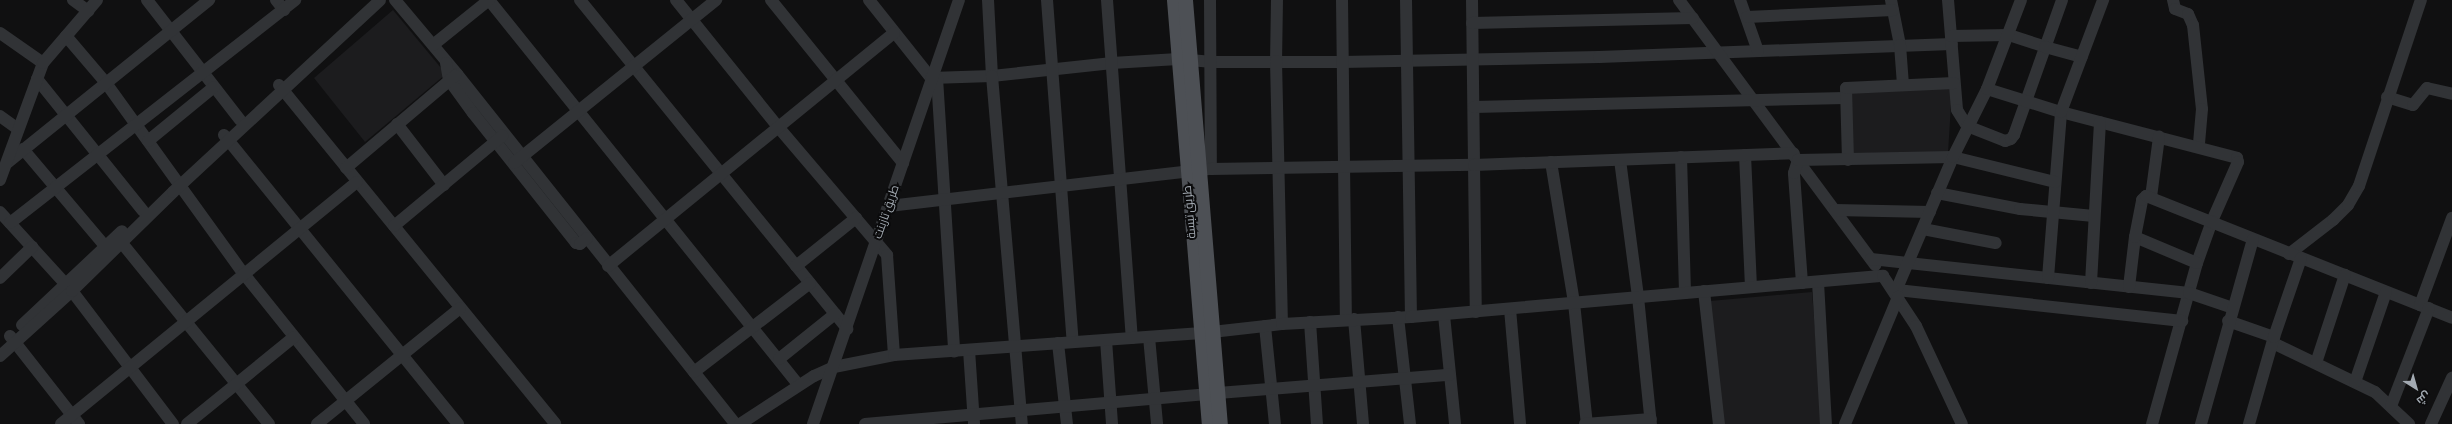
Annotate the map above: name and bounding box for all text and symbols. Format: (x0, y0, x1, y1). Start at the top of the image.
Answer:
street label: طريق تازبنت (871, 183, 903, 241)
street label: طريق تبسة (1181, 185, 1199, 239)
north arrow (2396, 368, 2436, 408)
text: ش (2415, 389, 2432, 407)

